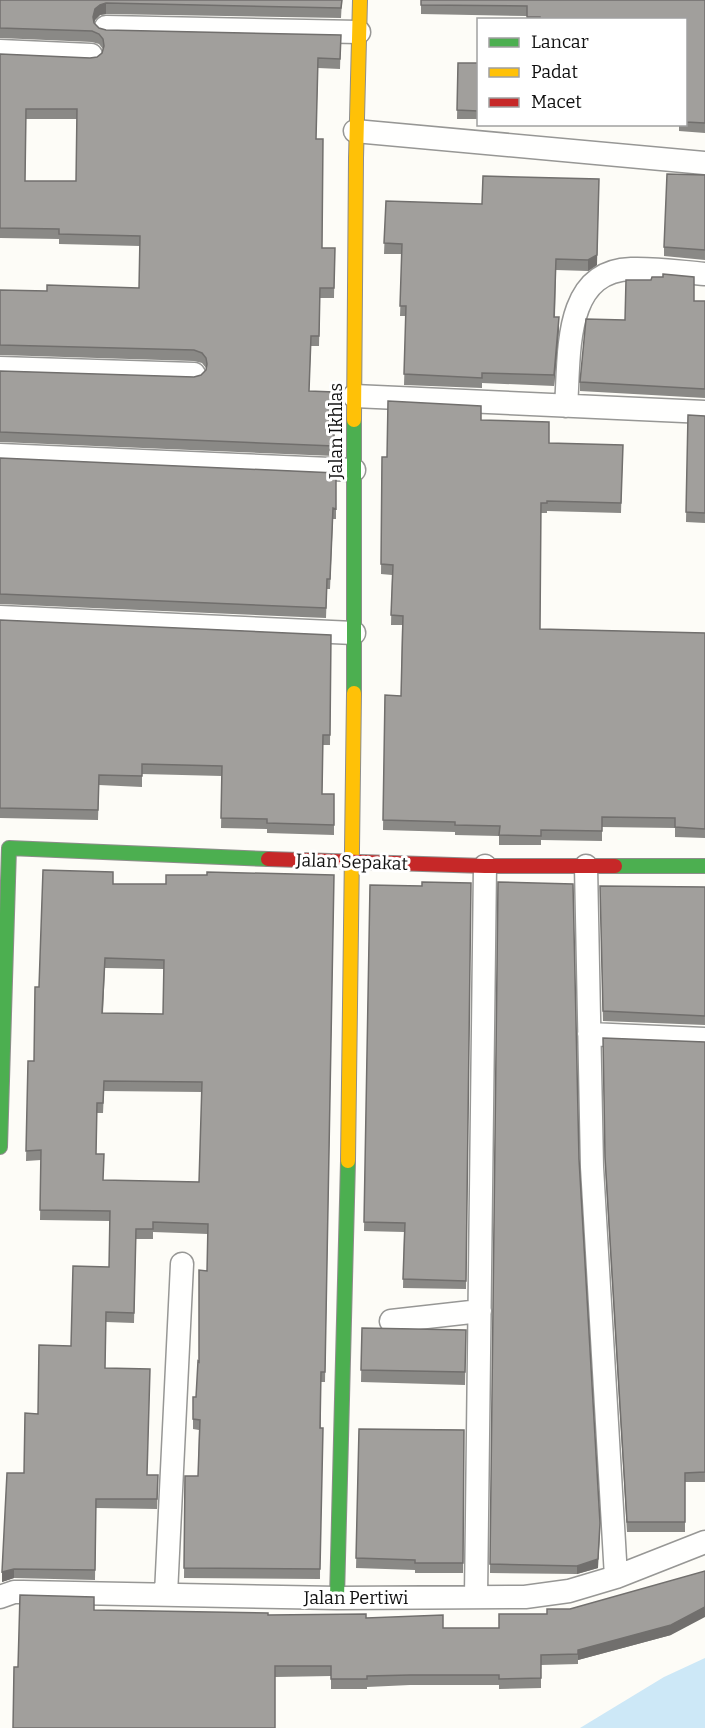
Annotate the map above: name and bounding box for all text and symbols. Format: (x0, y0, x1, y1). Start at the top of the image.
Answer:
legend (477, 18, 687, 126)
text: Lancar (531, 31, 589, 53)
text: Padat (531, 61, 578, 83)
text: Macet (531, 91, 582, 113)
street label: Jalan Ikhlas (325, 383, 347, 480)
street label: Jalan Sepakat (295, 849, 409, 875)
street label: Jalan Pertiwi (303, 1587, 408, 1609)

